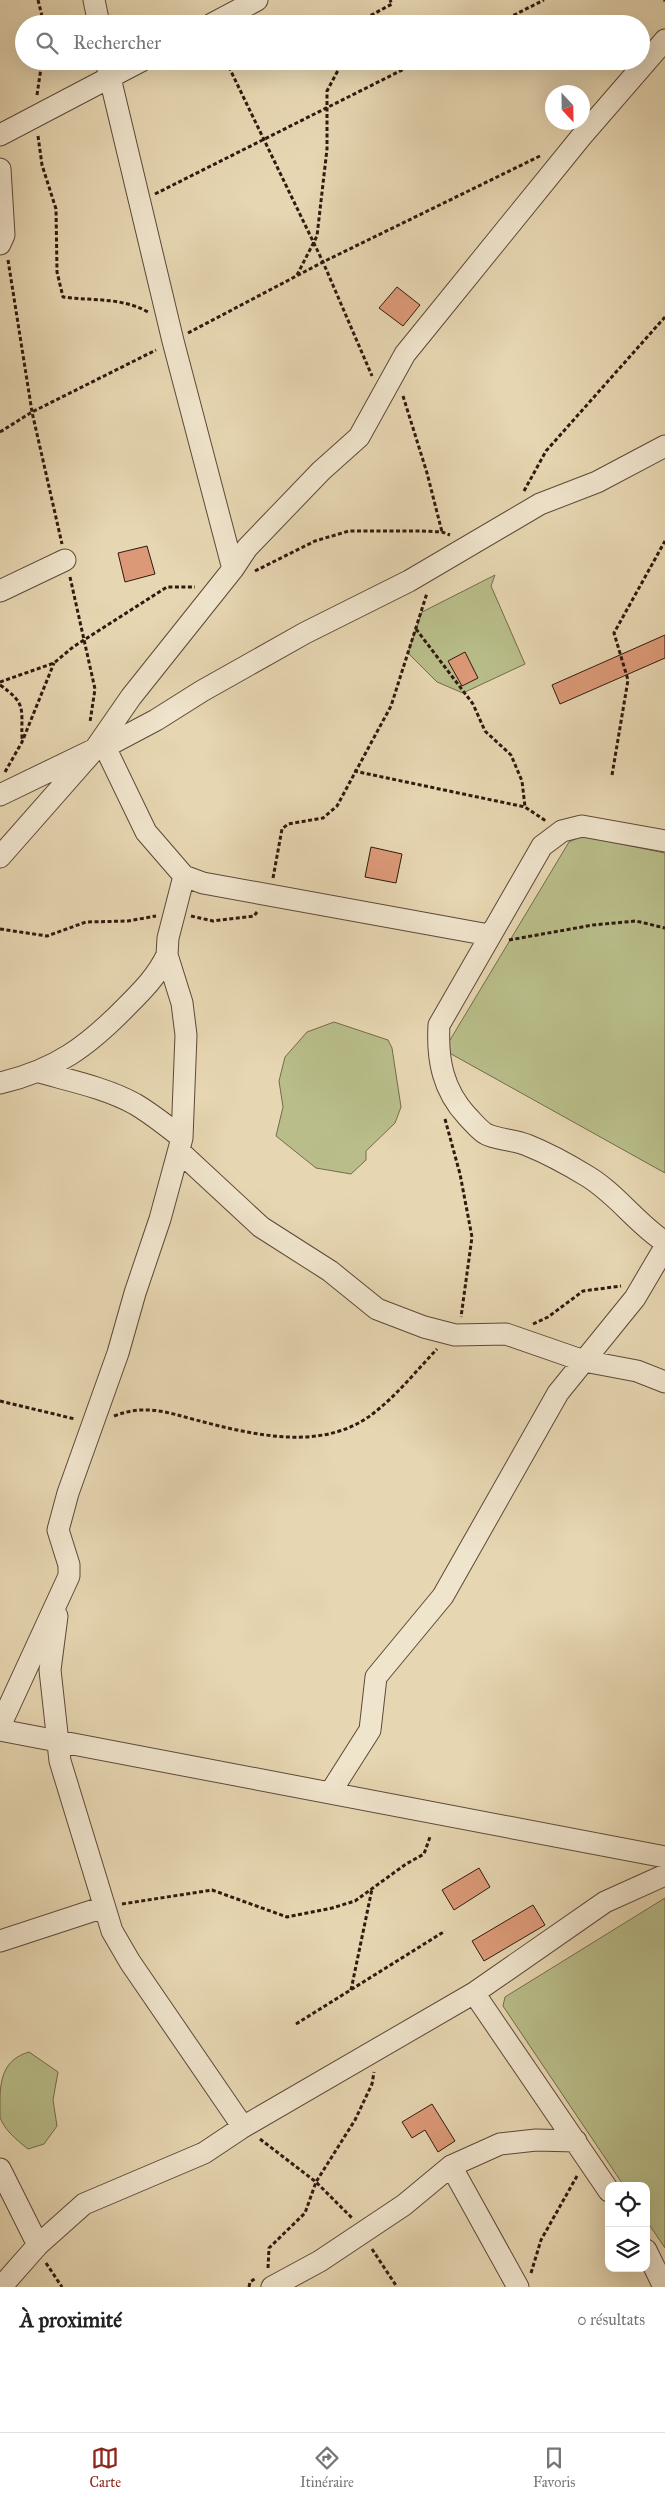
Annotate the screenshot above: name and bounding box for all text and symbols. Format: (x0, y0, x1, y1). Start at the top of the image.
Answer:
search box (15, 15, 650, 70)
icon: search (33, 29, 61, 57)
text: Rechercher (73, 31, 161, 54)
north arrow (545, 85, 590, 130)
map controls (605, 2182, 650, 2272)
button: locate (605, 2182, 650, 2227)
button: layers (605, 2227, 650, 2272)
text: À proximité (20, 2307, 122, 2333)
text: 0 résultats (577, 2310, 645, 2329)
tab: Carte (90, 2444, 121, 2491)
tab: Itinéraire (300, 2444, 354, 2491)
tab: Favoris (533, 2444, 575, 2491)

